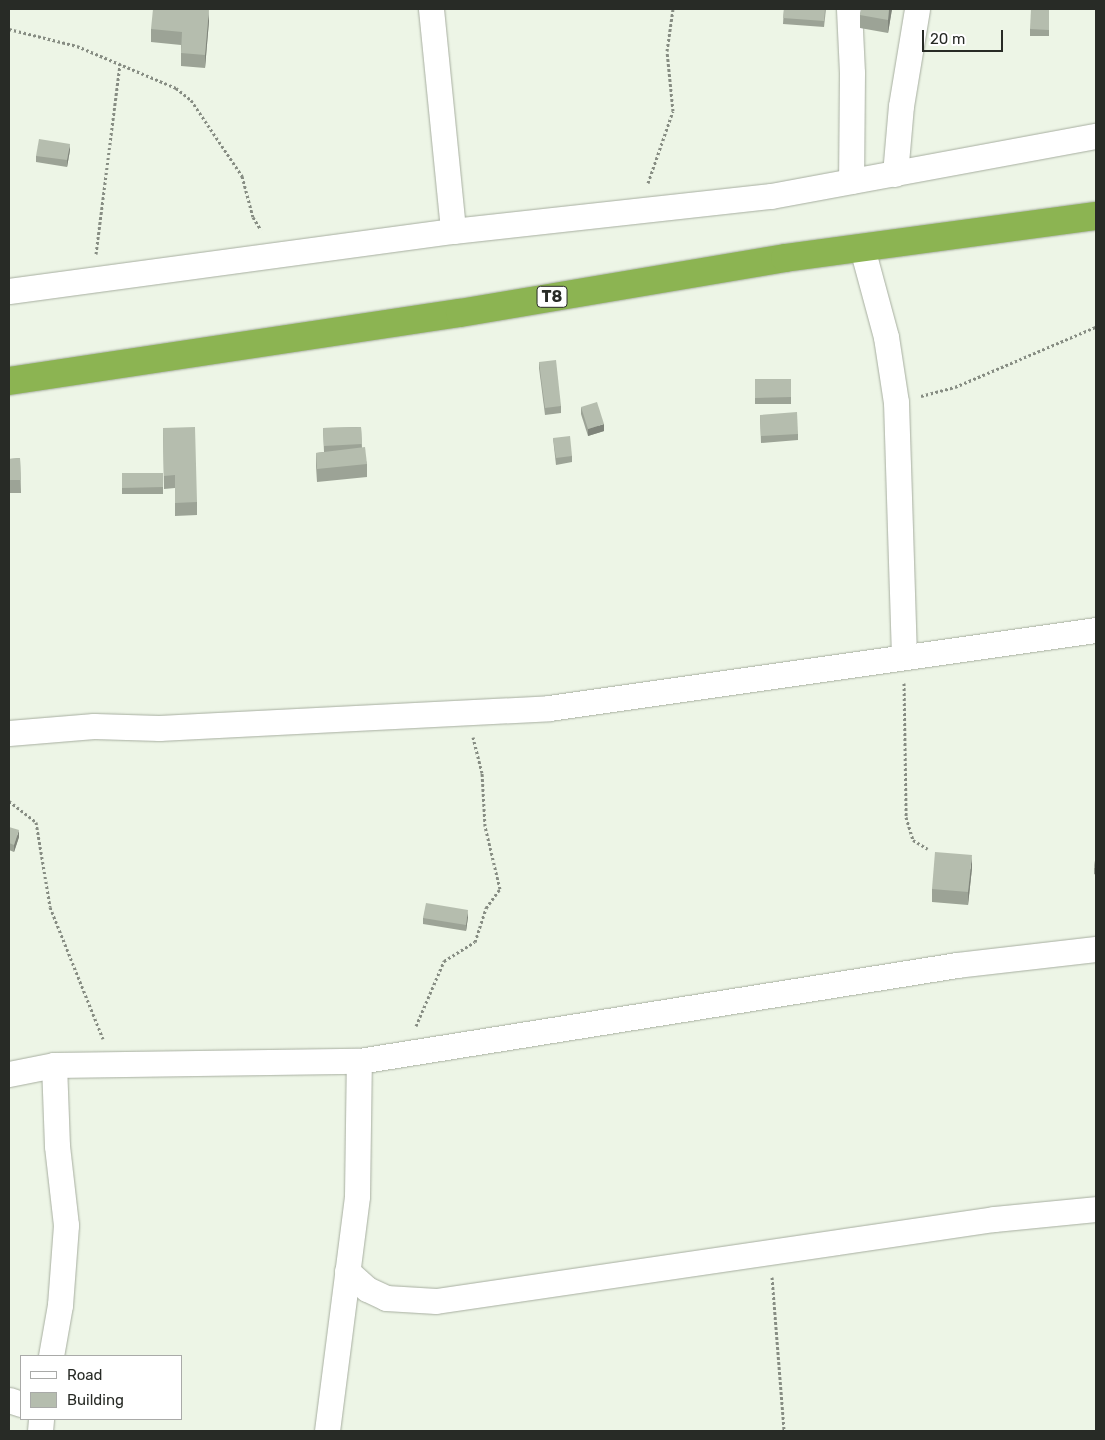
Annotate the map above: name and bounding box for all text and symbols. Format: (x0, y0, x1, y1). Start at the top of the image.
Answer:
scale bar (925, 20, 1006, 52)
text: 20 m (930, 30, 965, 48)
road number: T8 (536, 284, 568, 310)
legend (20, 1355, 182, 1420)
text: Road (67, 1366, 103, 1384)
text: Building (67, 1391, 124, 1409)

